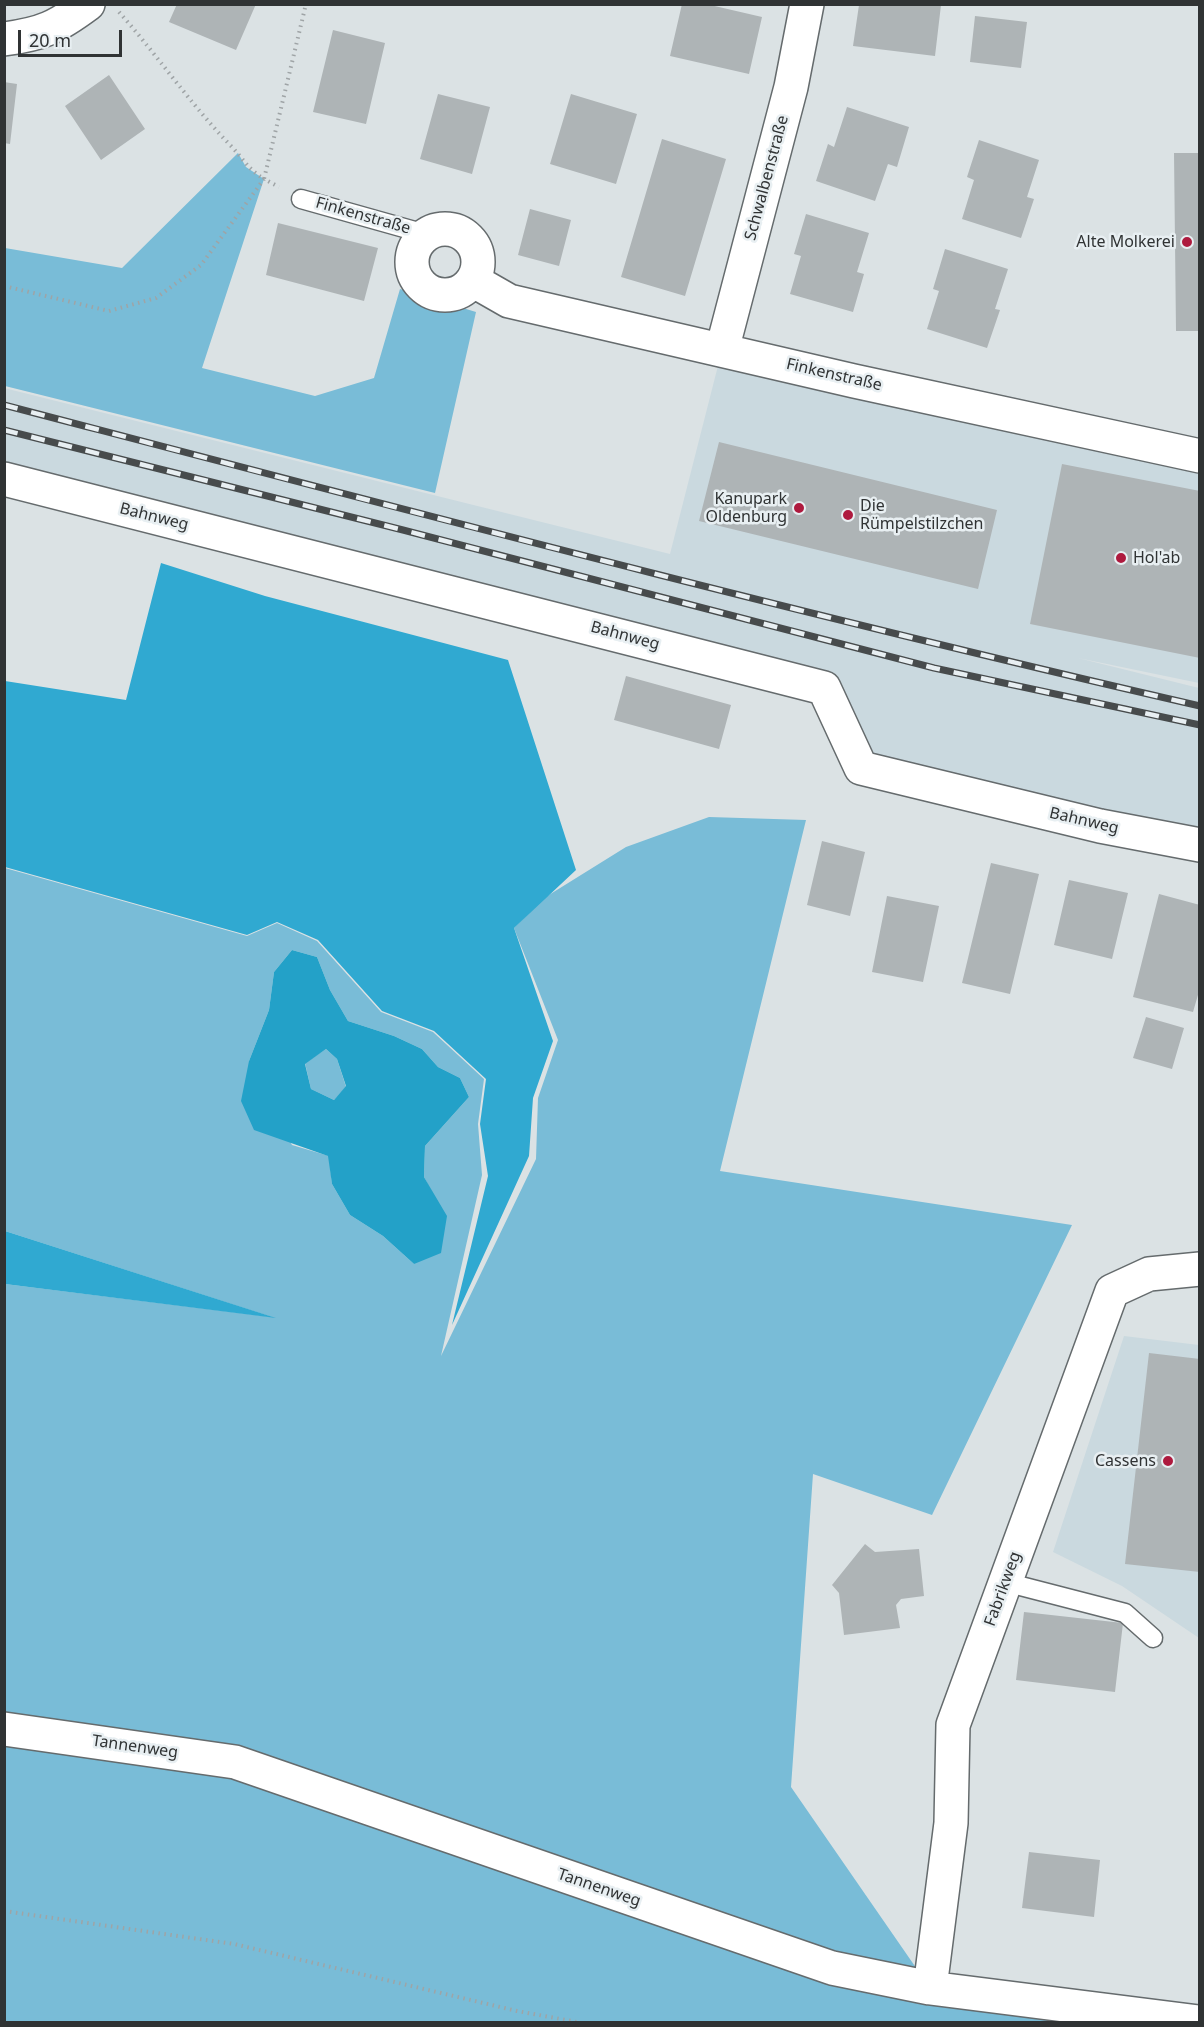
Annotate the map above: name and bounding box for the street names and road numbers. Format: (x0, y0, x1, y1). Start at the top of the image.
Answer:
street label: Schwalbenstraße (741, 113, 793, 243)
street label: Finkenstraße (313, 193, 413, 239)
street label: Finkenstraße (784, 355, 884, 395)
street label: Bahnweg (117, 499, 191, 535)
street label: Bahnweg (588, 618, 662, 654)
street label: Bahnweg (1047, 804, 1121, 838)
street label: Fabrikweg (981, 1549, 1025, 1629)
street label: Tannenweg (91, 1731, 179, 1763)
street label: Tannenweg (555, 1865, 643, 1911)

